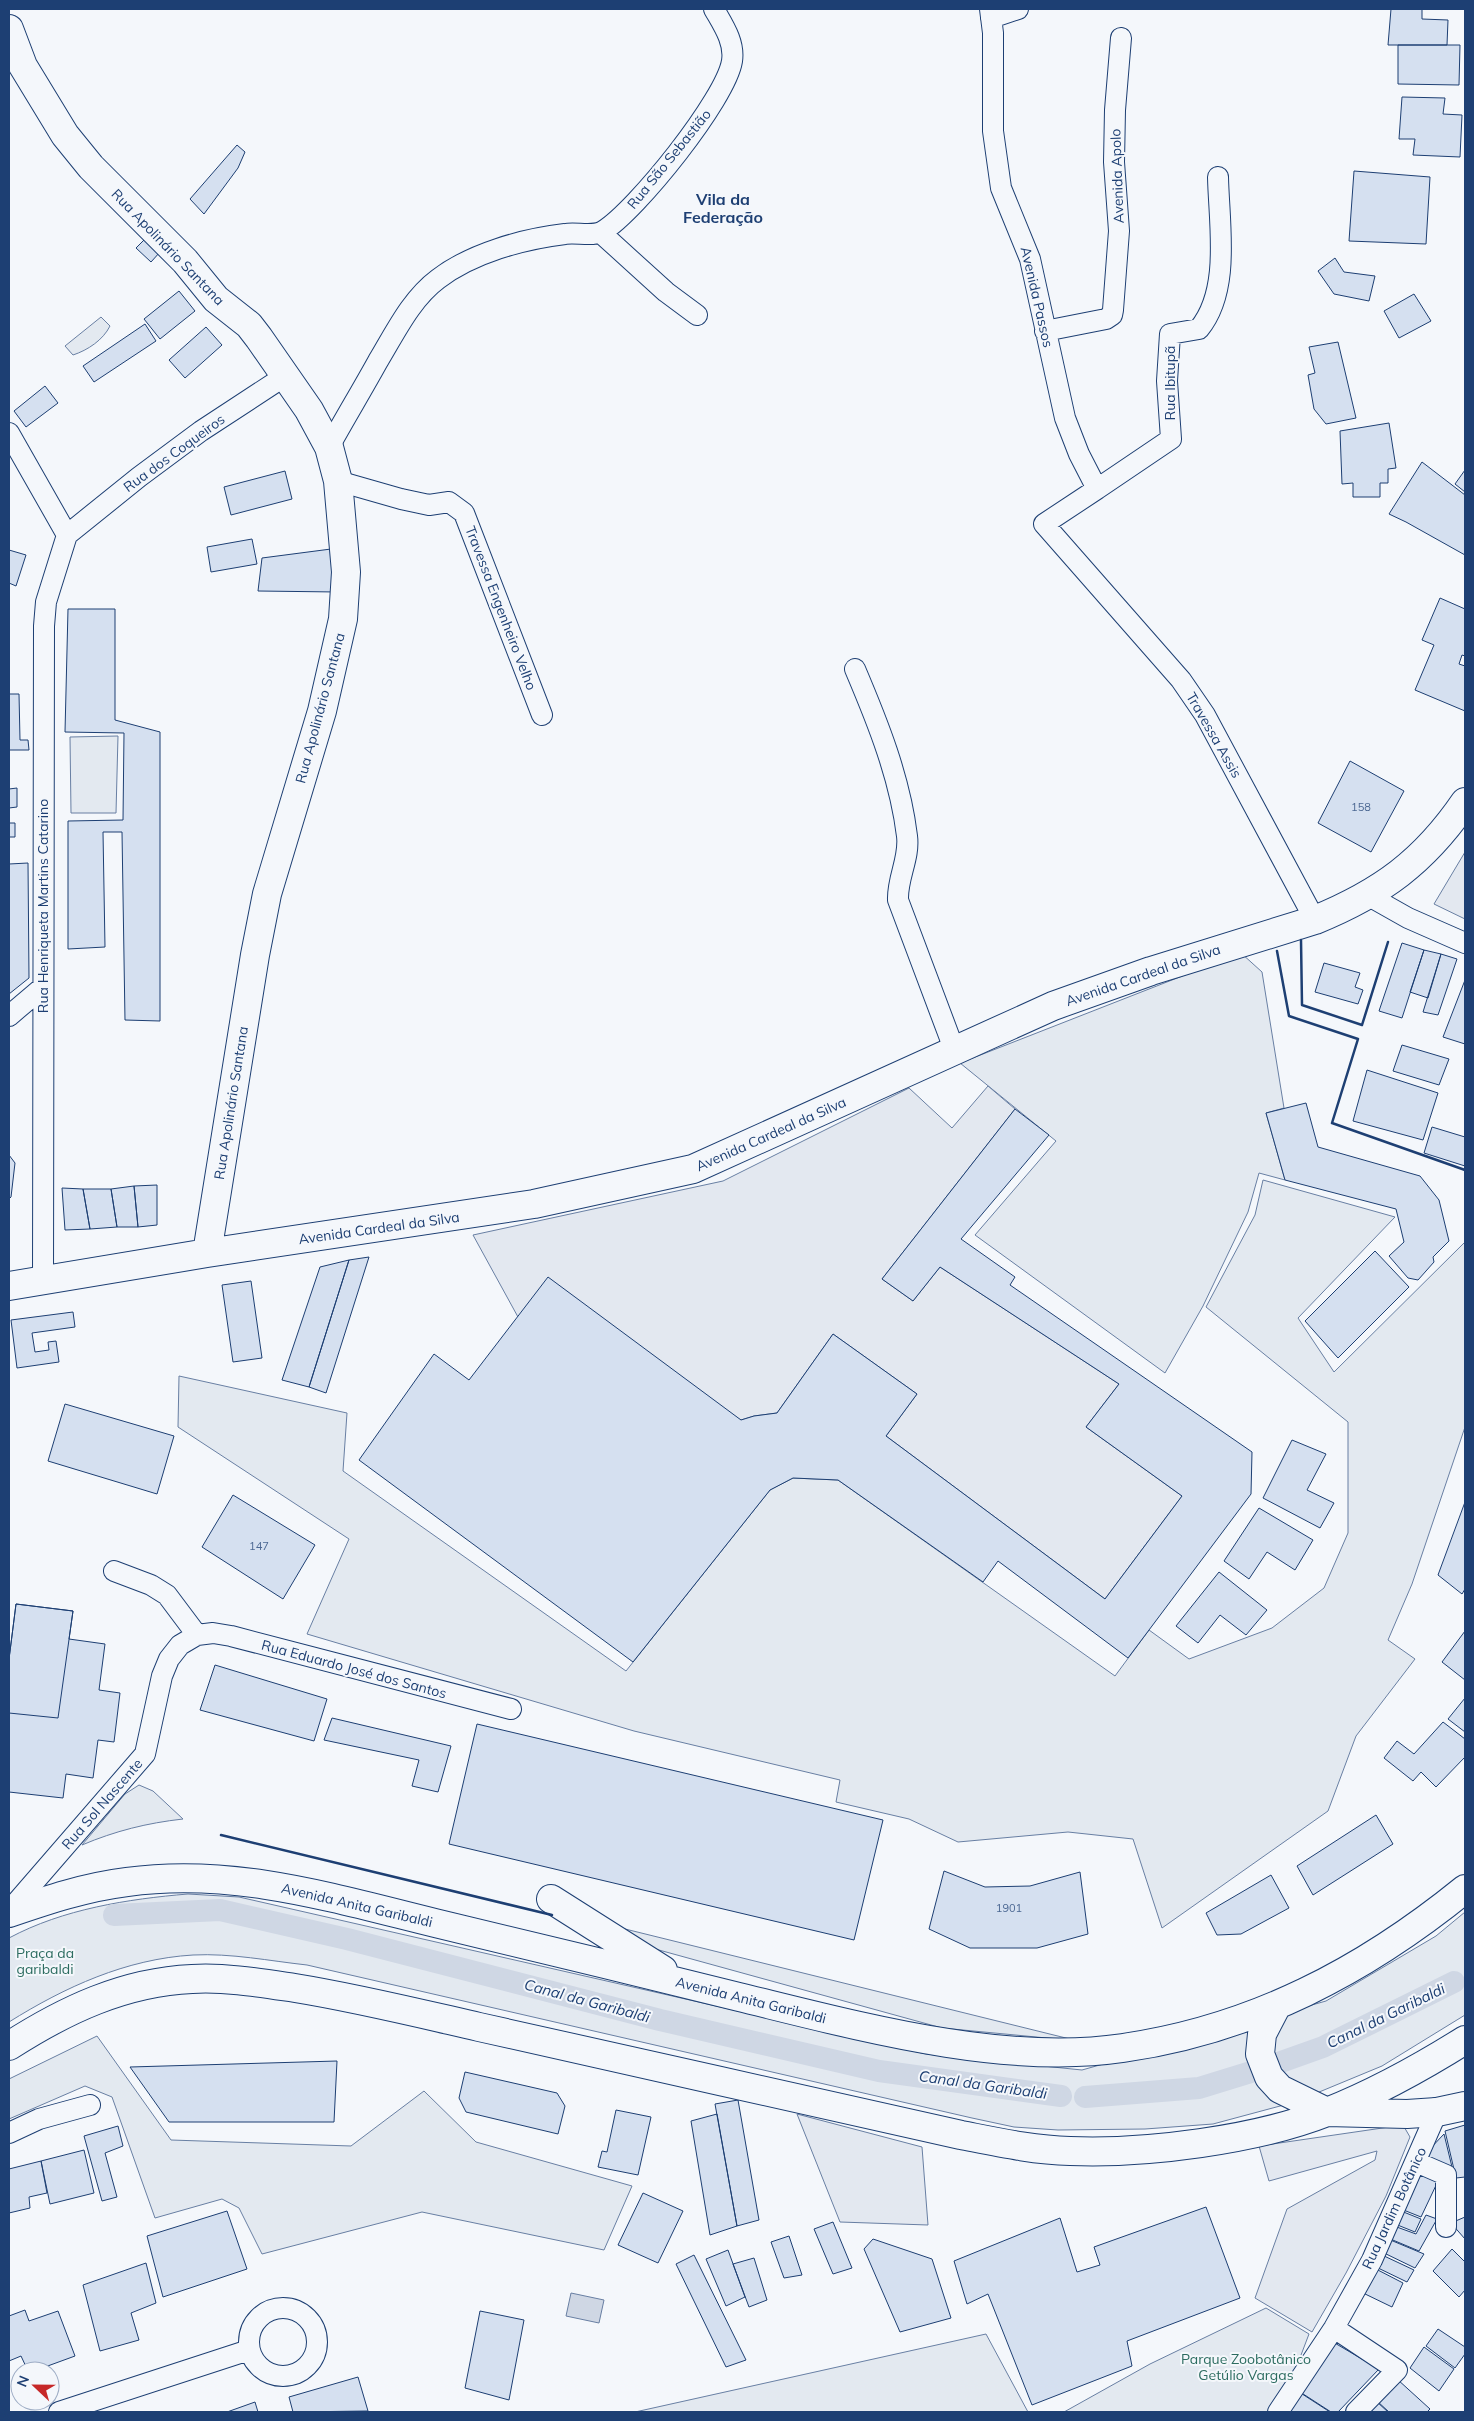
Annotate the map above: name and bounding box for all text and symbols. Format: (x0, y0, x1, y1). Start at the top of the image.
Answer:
street label: Rua São Sebastião (623, 105, 715, 213)
street label: Avenida Apolo (1106, 128, 1128, 224)
street label: Rua Apolinário Santana (108, 185, 228, 309)
district label: Vila da Federação (683, 189, 763, 227)
street label: Avenida Passos (1017, 245, 1057, 349)
street label: Rua Ibitupã (1161, 346, 1179, 420)
street label: Rua dos Coqueiros (120, 410, 228, 496)
street label: Travessa Engenheiro Velho (461, 523, 541, 693)
street label: Rua Apolinário Santana (291, 631, 349, 785)
street label: Travessa Assis (1182, 689, 1246, 781)
street label: Rua Henriqueta Martins Catarino (34, 799, 52, 1013)
house number: 158 (1351, 800, 1371, 814)
street label: Avenida Cardeal da Silva (1063, 940, 1223, 1010)
street label: Rua Apolinário Santana (210, 1025, 252, 1181)
street label: Avenida Cardeal da Silva (693, 1093, 849, 1175)
street label: Avenida Cardeal da Silva (297, 1208, 461, 1248)
house number: 147 (249, 1539, 269, 1553)
street label: Rua Eduardo José dos Santos (260, 1636, 449, 1702)
street label: Rua Sol Nascente (58, 1755, 146, 1853)
street label: Avenida Anita Garibaldi (280, 1879, 434, 1931)
house number: 1901 (996, 1901, 1022, 1915)
park label: Praça da garibaldi (16, 1944, 74, 1978)
street label: Avenida Anita Garibaldi (674, 1973, 828, 2027)
water label: Canal da Garibaldi (522, 1975, 652, 2027)
water label: Canal da Garibaldi (1323, 1978, 1448, 2052)
water label: Canal da Garibaldi (918, 2066, 1049, 2103)
street label: Rua Jardim Botânico (1358, 2144, 1430, 2272)
park label: Parque Zoobotânico Getúlio Vargas (1181, 2350, 1311, 2384)
north arrow (10, 2361, 60, 2411)
text: N (13, 2373, 33, 2389)

